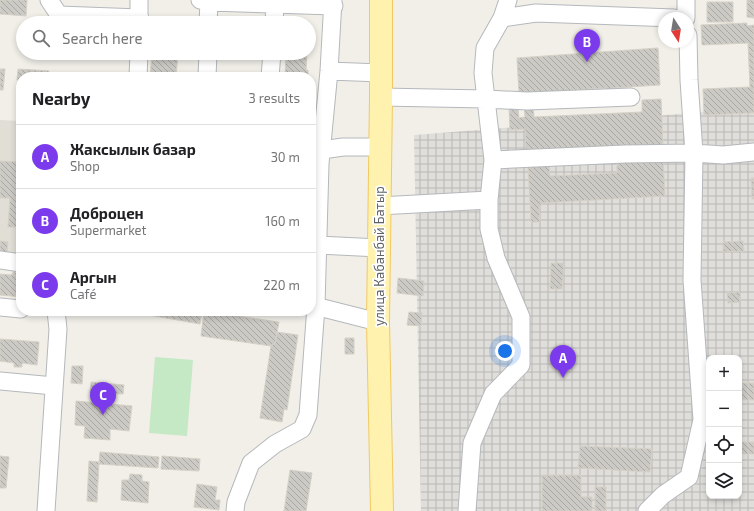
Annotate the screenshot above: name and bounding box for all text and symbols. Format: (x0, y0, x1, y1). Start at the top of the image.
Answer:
north arrow (658, 12, 694, 48)
search box (16, 16, 316, 60)
icon: search (30, 27, 52, 49)
text: Search here (62, 29, 143, 47)
pin: B (574, 29, 600, 62)
text: Nearby (32, 88, 90, 108)
text: 3 results (249, 90, 300, 106)
text: Жаксылык базар (70, 140, 196, 158)
text: A (41, 149, 49, 165)
text: 30 m (271, 149, 300, 165)
text: Shop (70, 158, 100, 174)
street label: улица Кабанбай Батыр (371, 186, 387, 326)
text: Доброцен (70, 204, 144, 222)
text: B (41, 213, 49, 229)
text: 160 m (265, 213, 300, 229)
text: Supermarket (70, 222, 147, 238)
text: Аргын (70, 268, 117, 286)
text: C (41, 277, 49, 293)
text: 220 m (263, 277, 300, 293)
text: Café (70, 286, 96, 302)
your location (495, 341, 515, 361)
pin: A (550, 345, 576, 378)
map controls (706, 355, 742, 499)
button: + (706, 355, 742, 391)
pin: C (90, 382, 116, 415)
button: − (706, 391, 742, 427)
button: locate (706, 427, 742, 463)
button: layers (706, 463, 742, 499)

